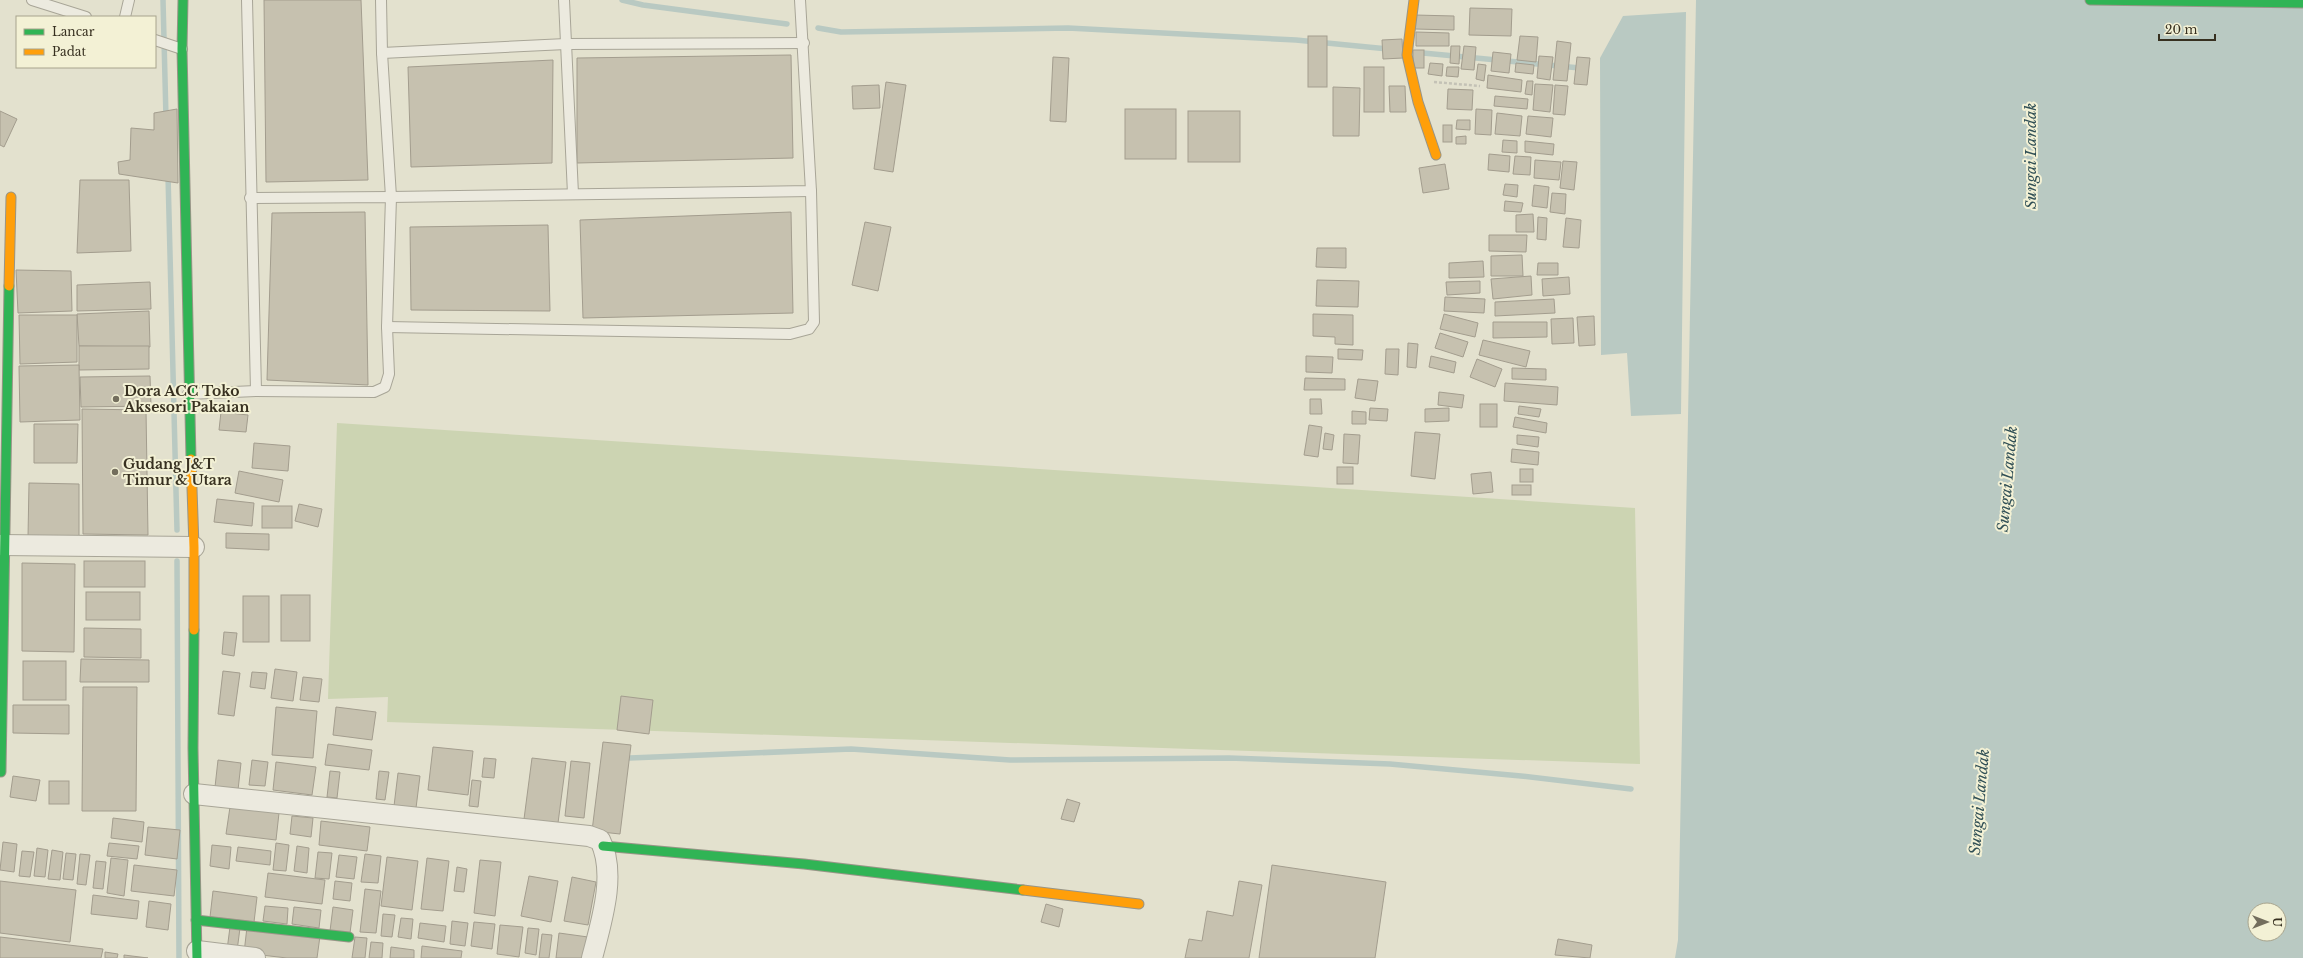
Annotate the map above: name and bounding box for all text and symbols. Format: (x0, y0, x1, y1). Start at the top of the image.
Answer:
legend (16, 16, 156, 68)
scale bar (2159, 16, 2215, 42)
text: 20 m (2165, 22, 2197, 37)
text: Lancar (52, 24, 95, 39)
text: Padat (52, 44, 86, 59)
water label: Sungai Landak (2021, 103, 2040, 209)
place label: Dora ACC Toko Aksesori Pakaian (123, 382, 249, 416)
marker: Dora ACC Toko Aksesori Pakaian (111, 394, 121, 404)
water label: Sungai Landak (1993, 425, 2021, 533)
place label: Gudang J&T Timur & Utara (123, 455, 232, 489)
marker: Gudang J&T Timur & Utara (110, 467, 120, 477)
water label: Sungai Landak (1965, 748, 1993, 856)
north arrow (2247, 902, 2287, 942)
text: U (2270, 917, 2284, 927)

